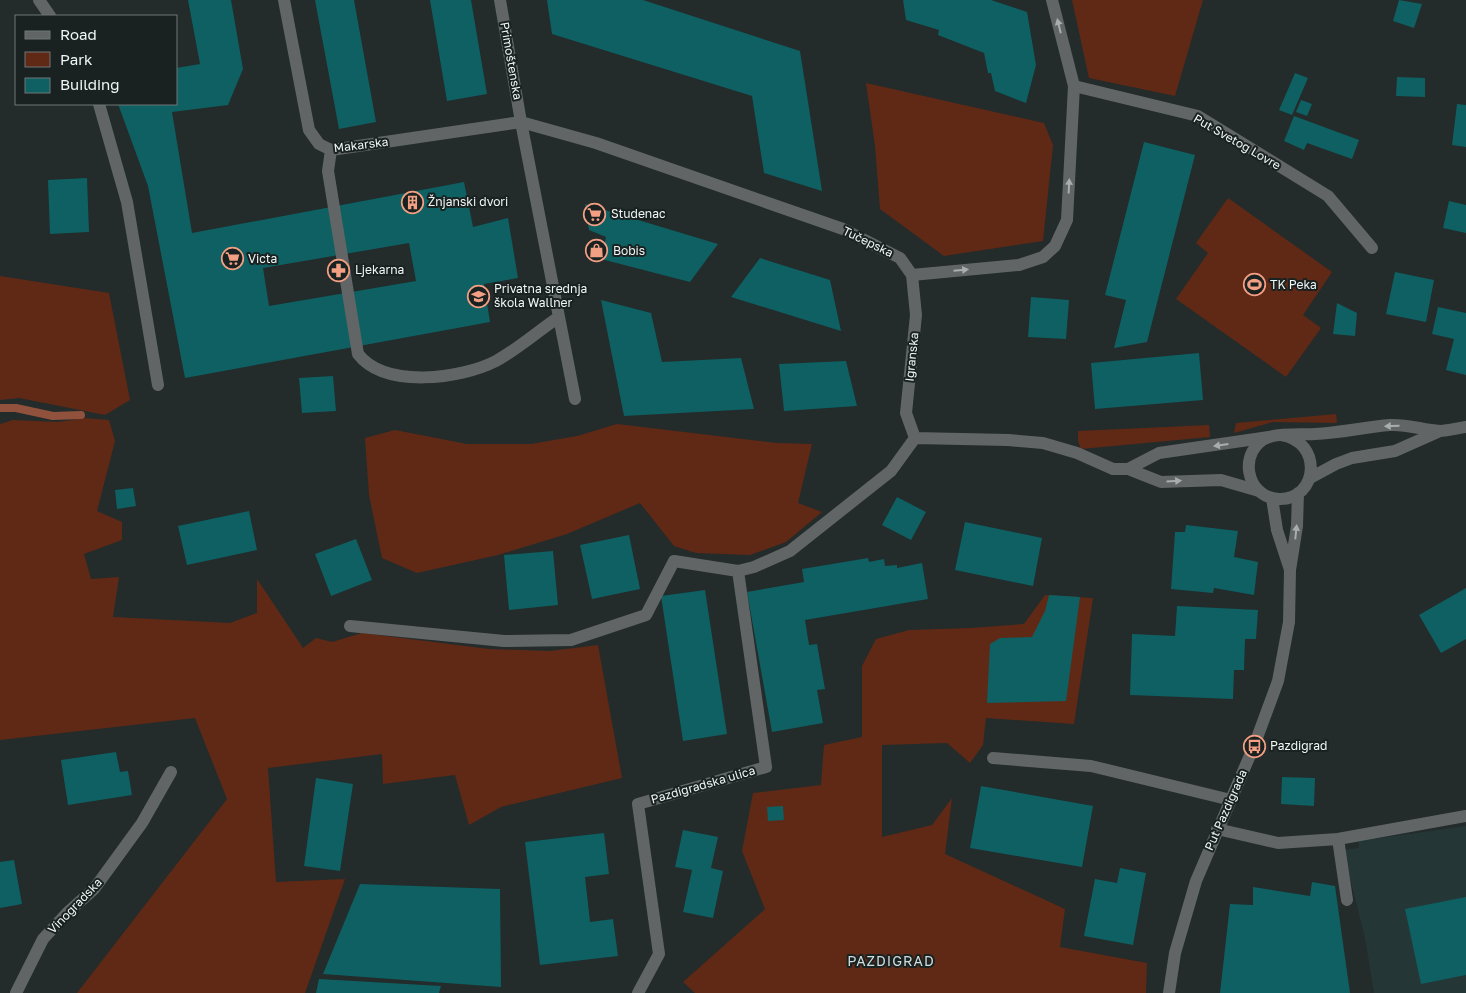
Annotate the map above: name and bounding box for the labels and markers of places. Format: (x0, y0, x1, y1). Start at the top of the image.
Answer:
building icon: Žnjanski dvori (400, 190, 424, 214)
place label: Žnjanski dvori (428, 194, 508, 209)
supermarket icon: Studenac (583, 202, 607, 226)
place label: Studenac (611, 206, 666, 221)
shop icon: Bobis (585, 239, 609, 263)
place label: Bobis (613, 243, 645, 258)
supermarket icon: Victa (220, 247, 244, 271)
place label: Victa (248, 251, 277, 266)
pharmacy icon: Ljekarna (327, 258, 351, 282)
place label: Ljekarna (355, 262, 404, 277)
sports icon: TK Peka (1242, 273, 1266, 297)
place label: TK Peka (1270, 277, 1317, 292)
place label: Privatna srednja škola Wallner (494, 281, 587, 310)
school or university icon: Privatna srednja škola Wallner (466, 284, 490, 308)
bus stop icon: Pazdigrad (1242, 734, 1266, 758)
place label: Pazdigrad (1270, 738, 1327, 753)

